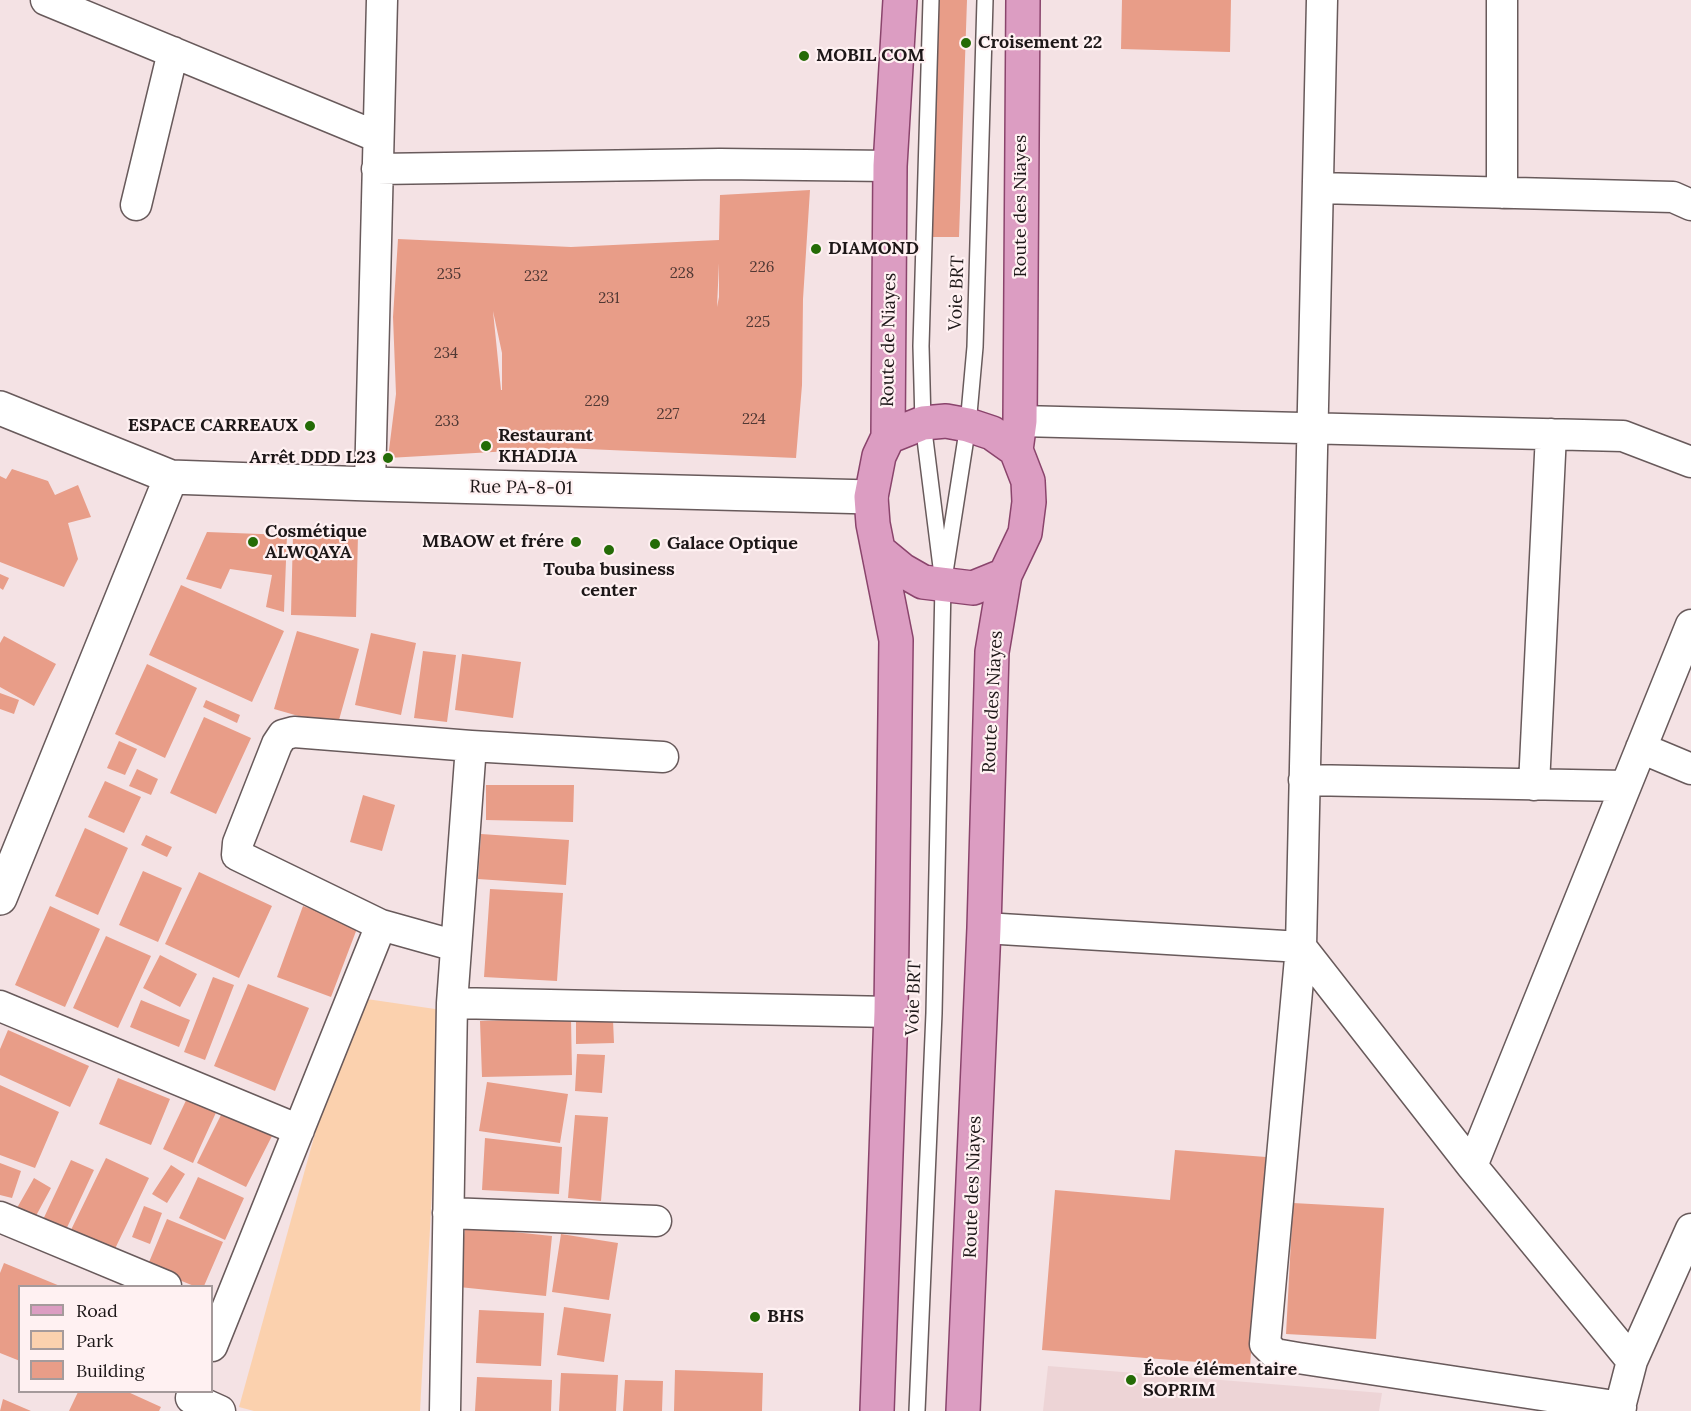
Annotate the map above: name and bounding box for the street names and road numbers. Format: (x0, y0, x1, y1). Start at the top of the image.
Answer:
street label: Route des Niayes (1010, 135, 1032, 277)
street label: Voie BRT (945, 255, 969, 331)
street label: Route de Niayes (877, 273, 901, 407)
street label: Rue PA-8-01 (469, 476, 573, 500)
street label: Route des Niayes (978, 630, 1008, 774)
street label: Voie BRT (902, 960, 926, 1036)
street label: Route des Niayes (960, 1115, 986, 1259)

